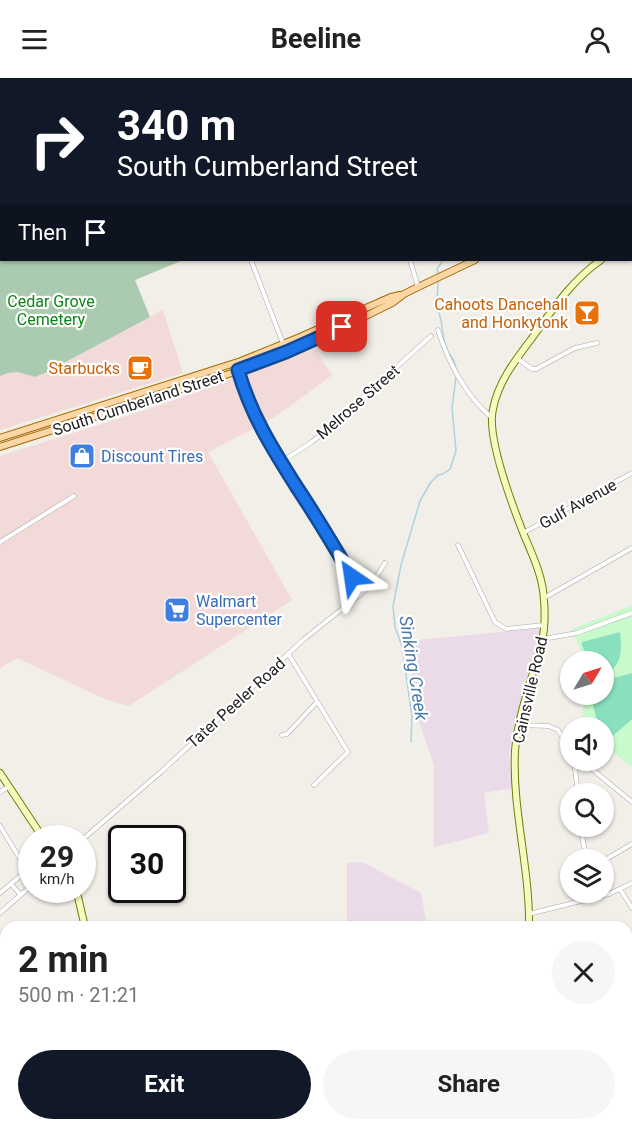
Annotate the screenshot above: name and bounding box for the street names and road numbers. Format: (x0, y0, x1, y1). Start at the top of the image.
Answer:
street label: Melrose Street (313, 361, 403, 443)
street label: South Cumberland Street (50, 366, 226, 440)
street label: Gulf Avenue (536, 475, 620, 533)
street label: Cainsville Road (509, 635, 551, 745)
street label: Tater Peeler Road (183, 654, 289, 752)

